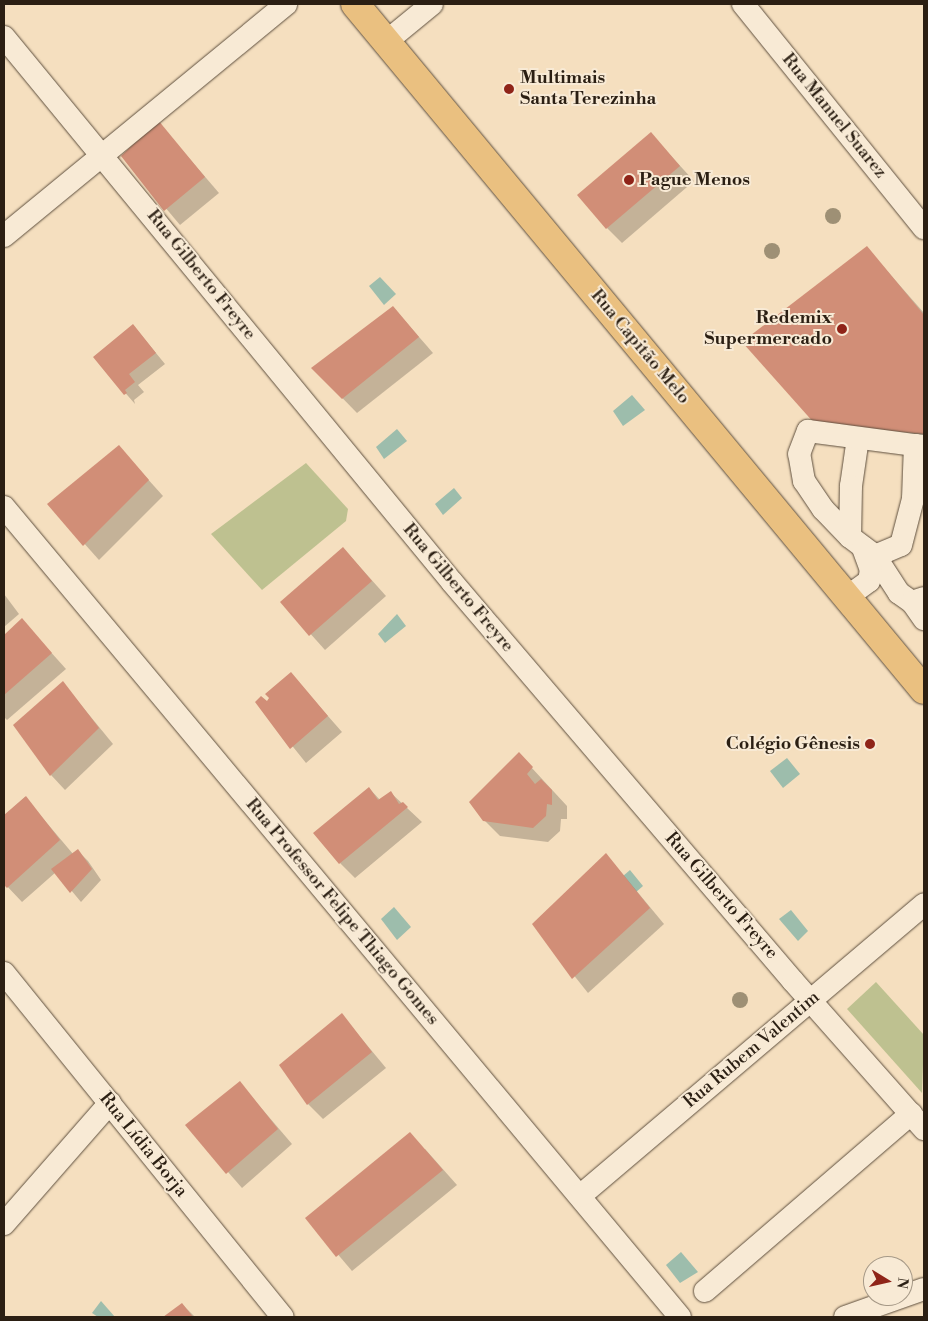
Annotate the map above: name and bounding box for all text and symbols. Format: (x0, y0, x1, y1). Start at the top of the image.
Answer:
street label: Rua Manuel Suarez (777, 49, 891, 183)
place label: Multimais Santa Terezinha (520, 68, 656, 110)
marker: Multimais Santa Terezinha (502, 82, 516, 96)
place label: Pague Menos (639, 169, 750, 191)
marker: Pague Menos (623, 174, 635, 186)
street label: Rua Gilberto Freyre (142, 205, 260, 345)
street label: Rua Capitão Melo (586, 285, 694, 409)
place label: Redemix Supermercado (704, 308, 832, 350)
marker: Redemix Supermercado (836, 323, 848, 335)
street label: Rua Gilberto Freyre (398, 519, 518, 657)
place label: Colégio Gênesis (726, 733, 860, 755)
marker: Colégio Gênesis (864, 738, 876, 750)
street label: Rua Professor Felipe Thiago Gomes (241, 794, 443, 1030)
street label: Rua Gilberto Freyre (660, 828, 782, 964)
street label: Rua Rubem Valentim (680, 987, 824, 1113)
street label: Rua Lídia Borja (94, 1088, 192, 1202)
north arrow (863, 1256, 913, 1306)
text: N (892, 1276, 912, 1290)

